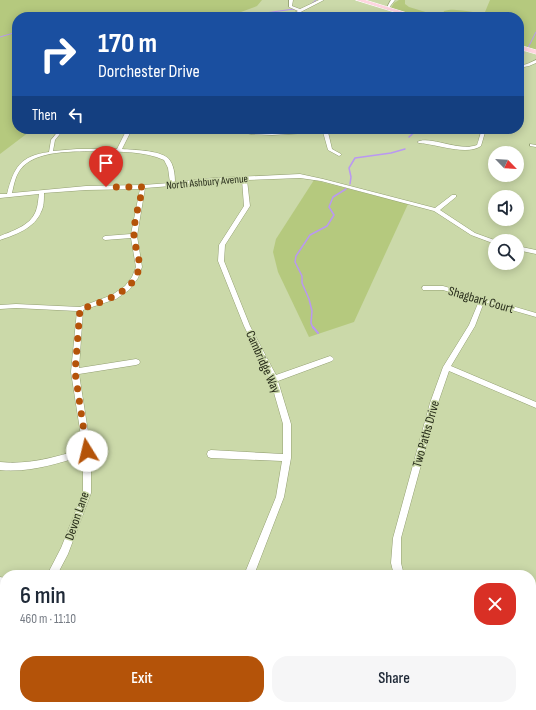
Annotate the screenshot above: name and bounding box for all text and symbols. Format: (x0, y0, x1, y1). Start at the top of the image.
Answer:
text: 170 m (98, 27, 157, 60)
icon: right (32, 28, 84, 80)
text: Dorchester Drive (98, 61, 200, 82)
icon: left (65, 104, 87, 126)
text: Then (32, 106, 57, 125)
pin (89, 146, 123, 187)
north arrow (488, 146, 524, 182)
map controls (488, 146, 524, 270)
icon: arrive (95, 152, 117, 174)
street label: North Ashbury Avenue (166, 172, 248, 192)
button: sound (488, 190, 524, 226)
button: search (488, 234, 524, 270)
street label: Shagbark Court (446, 283, 516, 317)
street label: Cambridge Way (242, 328, 284, 396)
street label: Two Paths Drive (409, 399, 443, 469)
position arrow (66, 430, 108, 472)
street label: Devon Lane (61, 490, 93, 542)
text: 6 min (20, 581, 66, 610)
button: close (474, 583, 516, 625)
text: 460 m · 11:10 (20, 611, 76, 627)
button: Exit (20, 656, 264, 702)
button: Share (272, 656, 516, 702)

